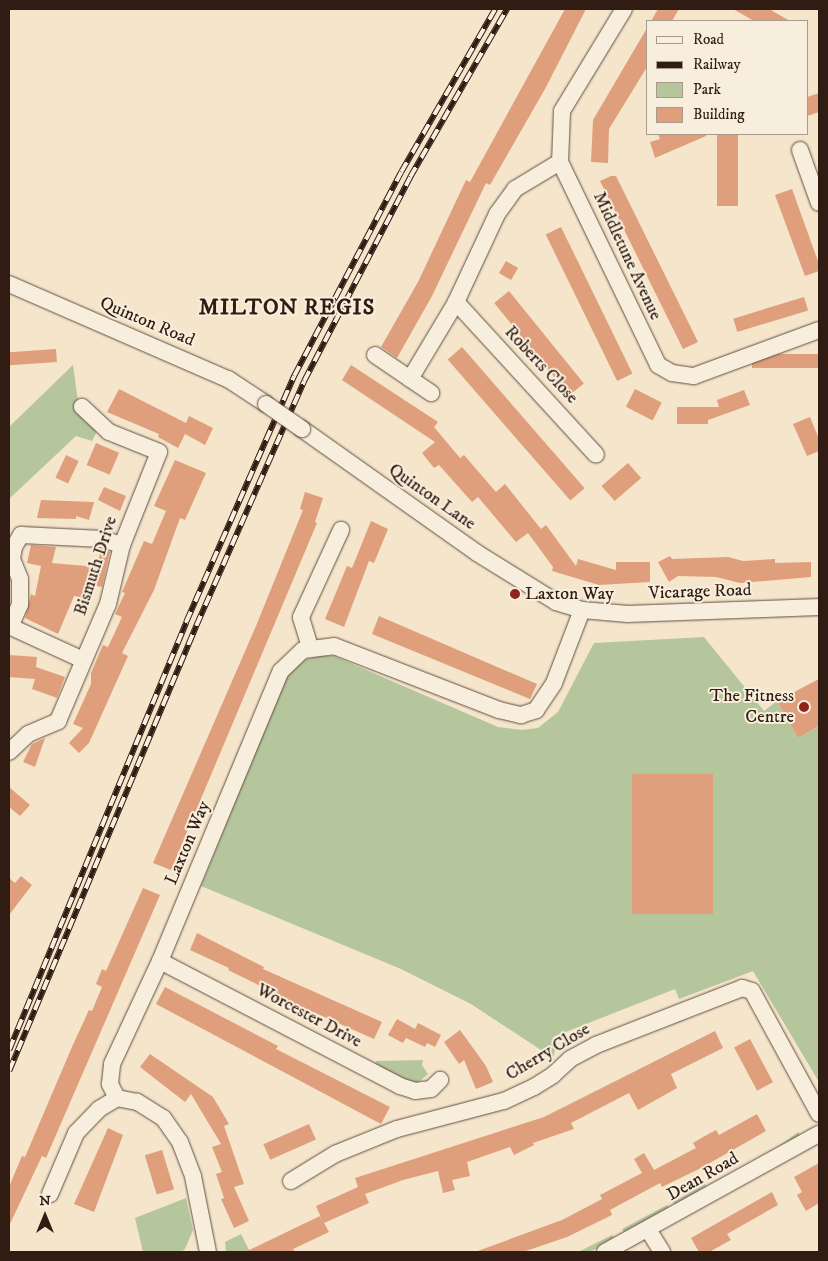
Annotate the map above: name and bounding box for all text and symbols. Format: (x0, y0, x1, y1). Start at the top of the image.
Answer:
legend (646, 20, 808, 135)
text: Road (693, 30, 724, 49)
text: Railway (693, 55, 741, 74)
text: Park (693, 80, 721, 99)
text: Building (693, 105, 745, 124)
street label: Middletune Avenue (588, 189, 666, 323)
street label: Quinton Road (96, 292, 198, 352)
district label: MILTON REGIS (197, 295, 377, 321)
street label: Roberts Close (500, 322, 582, 408)
street label: Quinton Lane (384, 459, 480, 535)
street label: Bismuth Drive (70, 514, 122, 618)
street label: Vicarage Road (648, 579, 752, 605)
place label: Laxton Way (525, 583, 614, 605)
marker: Laxton Way (509, 588, 521, 600)
place label: The Fitness Centre (709, 686, 794, 729)
marker: The Fitness Centre (798, 701, 810, 713)
street label: Laxton Way (161, 798, 215, 888)
street label: Worcester Drive (253, 979, 365, 1053)
street label: Cherry Close (502, 1019, 594, 1085)
street label: Dean Road (663, 1148, 743, 1206)
north arrow (20, 1191, 70, 1241)
text: N (39, 1192, 51, 1210)

